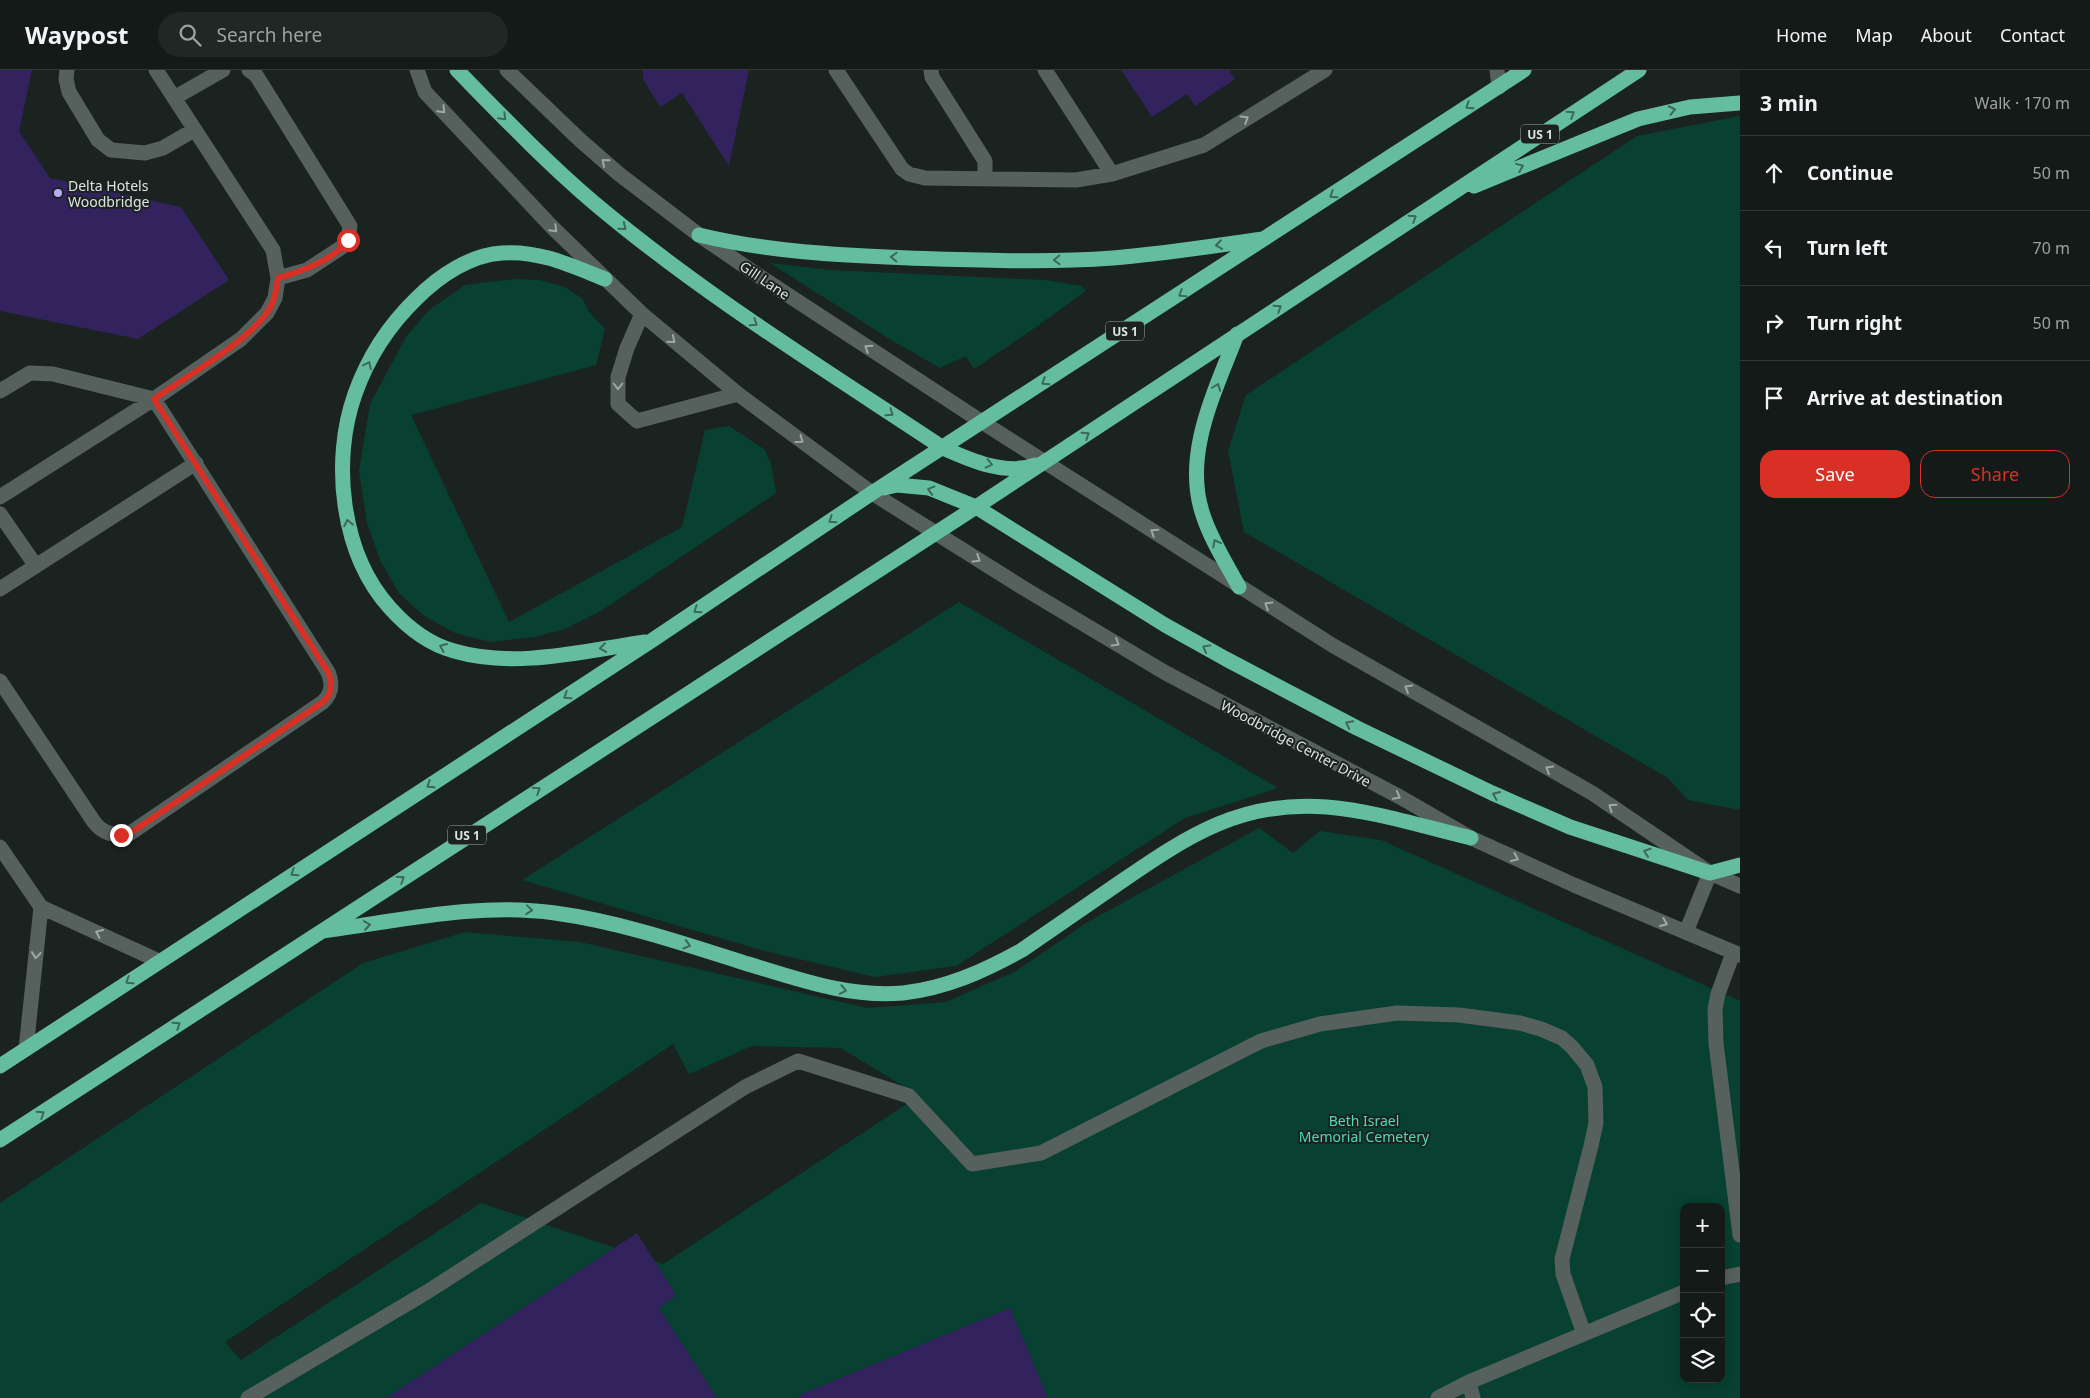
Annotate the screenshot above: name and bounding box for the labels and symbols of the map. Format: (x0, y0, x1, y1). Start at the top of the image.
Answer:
one-way arrow (1465, 100, 1474, 110)
one-way arrow (436, 105, 445, 114)
one-way arrow (1667, 106, 1676, 116)
one-way arrow (498, 111, 507, 120)
one-way arrow (1566, 111, 1575, 121)
one-way arrow (1240, 116, 1249, 126)
road number: US 1 (1521, 124, 1559, 144)
one-way arrow (602, 159, 611, 168)
one-way arrow (1515, 163, 1524, 174)
place label: Delta Hotels Woodbridge (68, 176, 150, 211)
marker: Delta Hotels Woodbridge (52, 187, 64, 199)
one-way arrow (1329, 189, 1338, 199)
one-way arrow (1408, 215, 1417, 224)
one-way arrow (618, 221, 627, 230)
one-way arrow (548, 223, 557, 232)
route start (337, 229, 360, 252)
one-way arrow (1214, 239, 1222, 250)
one-way arrow (890, 252, 898, 262)
one-way arrow (1053, 255, 1061, 266)
street label: Gill Lane (736, 256, 794, 304)
one-way arrow (1178, 287, 1187, 297)
one-way arrow (1272, 304, 1281, 314)
one-way arrow (749, 317, 758, 326)
road number: US 1 (1106, 322, 1144, 340)
one-way arrow (667, 334, 676, 343)
one-way arrow (865, 345, 874, 354)
one-way arrow (362, 361, 372, 370)
one-way arrow (1042, 376, 1051, 385)
one-way arrow (613, 382, 623, 390)
one-way arrow (1211, 383, 1221, 392)
one-way arrow (884, 406, 893, 416)
one-way arrow (1080, 432, 1089, 441)
one-way arrow (794, 435, 803, 443)
one-way arrow (984, 458, 993, 469)
one-way arrow (927, 485, 935, 495)
one-way arrow (828, 514, 838, 523)
one-way arrow (344, 518, 354, 527)
one-way arrow (1150, 528, 1159, 538)
one-way arrow (1212, 540, 1222, 549)
one-way arrow (972, 552, 981, 562)
one-way arrow (1265, 602, 1274, 612)
one-way arrow (693, 604, 702, 613)
one-way arrow (1111, 637, 1120, 647)
one-way arrow (439, 642, 448, 653)
one-way arrow (599, 642, 607, 652)
one-way arrow (1202, 644, 1211, 654)
one-way arrow (1405, 685, 1414, 695)
one-way arrow (563, 690, 572, 699)
street label: Woodbridge Center Drive (1218, 695, 1374, 791)
one-way arrow (1345, 720, 1354, 730)
one-way arrow (1546, 765, 1555, 775)
one-way arrow (427, 778, 436, 788)
one-way arrow (531, 787, 541, 796)
one-way arrow (1392, 790, 1401, 800)
one-way arrow (1492, 790, 1501, 801)
one-way arrow (1608, 804, 1618, 813)
route end (110, 824, 133, 847)
road number: US 1 (448, 826, 486, 844)
one-way arrow (1644, 848, 1652, 858)
one-way arrow (1510, 852, 1519, 862)
one-way arrow (291, 867, 300, 876)
one-way arrow (395, 875, 404, 885)
one-way arrow (525, 904, 533, 915)
one-way arrow (1659, 917, 1668, 928)
one-way arrow (364, 920, 372, 931)
one-way arrow (95, 929, 104, 940)
one-way arrow (682, 939, 691, 949)
one-way arrow (31, 951, 42, 959)
one-way arrow (125, 975, 134, 984)
one-way arrow (839, 984, 847, 995)
one-way arrow (171, 1022, 180, 1031)
one-way arrow (35, 1111, 44, 1120)
park label: Beth Israel Memorial Cemetery (1299, 1111, 1430, 1146)

